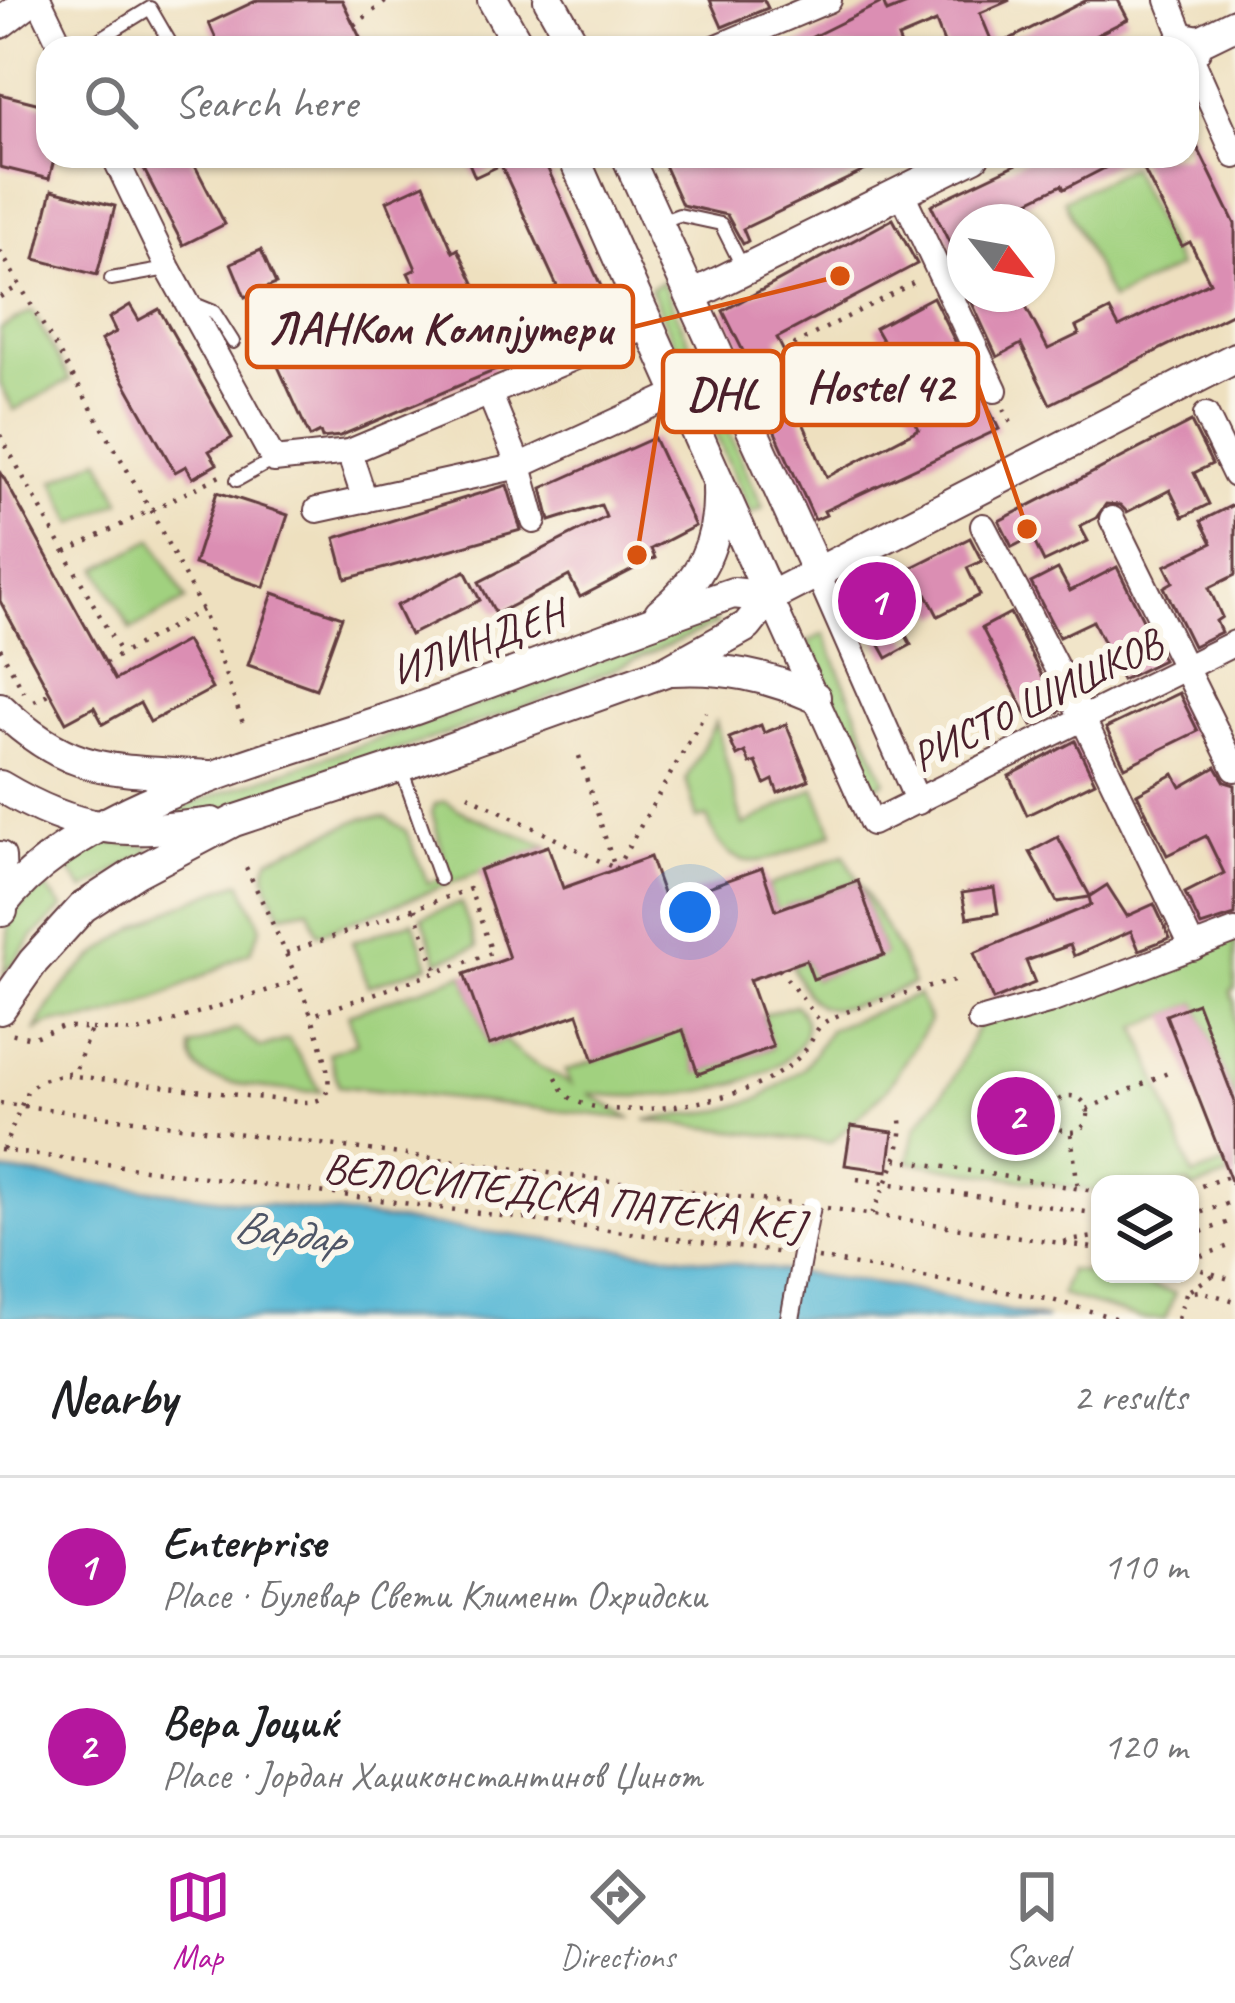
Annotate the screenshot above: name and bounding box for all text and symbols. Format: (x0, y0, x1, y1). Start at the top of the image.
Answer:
search box (36, 36, 1199, 168)
icon: search (78, 69, 144, 135)
text: Search here (174, 74, 357, 131)
north arrow (947, 204, 1055, 312)
callout: ЛАНКом Компјутери (247, 286, 633, 367)
text: ЛАНКом Компјутери (268, 300, 615, 357)
callout: Hostel 42 (783, 344, 978, 425)
callout: DHL (663, 351, 782, 432)
text: Hostel 42 (806, 358, 957, 415)
text: DHL (687, 365, 761, 422)
pin: 1 (838, 556, 916, 646)
street label: ИЛИНДЕН (384, 585, 577, 698)
street label: РИСТО ШИШКОВ (903, 615, 1174, 784)
your location (660, 882, 720, 942)
pin: 2 (977, 1071, 1055, 1161)
street label: ВЕЛОСИПЕДСКА ПАТЕКА КЕЈ (321, 1141, 813, 1253)
map controls (1091, 1175, 1199, 1283)
button: layers (1091, 1175, 1199, 1283)
water label: Вардар (231, 1197, 353, 1269)
text: Nearby (48, 1365, 176, 1429)
text: 2 results (1073, 1373, 1187, 1422)
text: Enterprise (162, 1514, 326, 1571)
text: 1 (78, 1542, 96, 1591)
text: 110 m (1103, 1542, 1187, 1591)
text: Place · Булевар Свети Климент Охридски (162, 1571, 707, 1620)
text: Вера Јоциќ (162, 1694, 337, 1751)
text: 2 (78, 1722, 96, 1771)
text: 120 m (1103, 1722, 1187, 1771)
text: Place · Јордан Хаџиконстантинов Џинот (162, 1751, 702, 1800)
tab: Map (165, 1864, 231, 1978)
tab: Directions (560, 1864, 675, 1978)
tab: Saved (1004, 1864, 1070, 1978)

